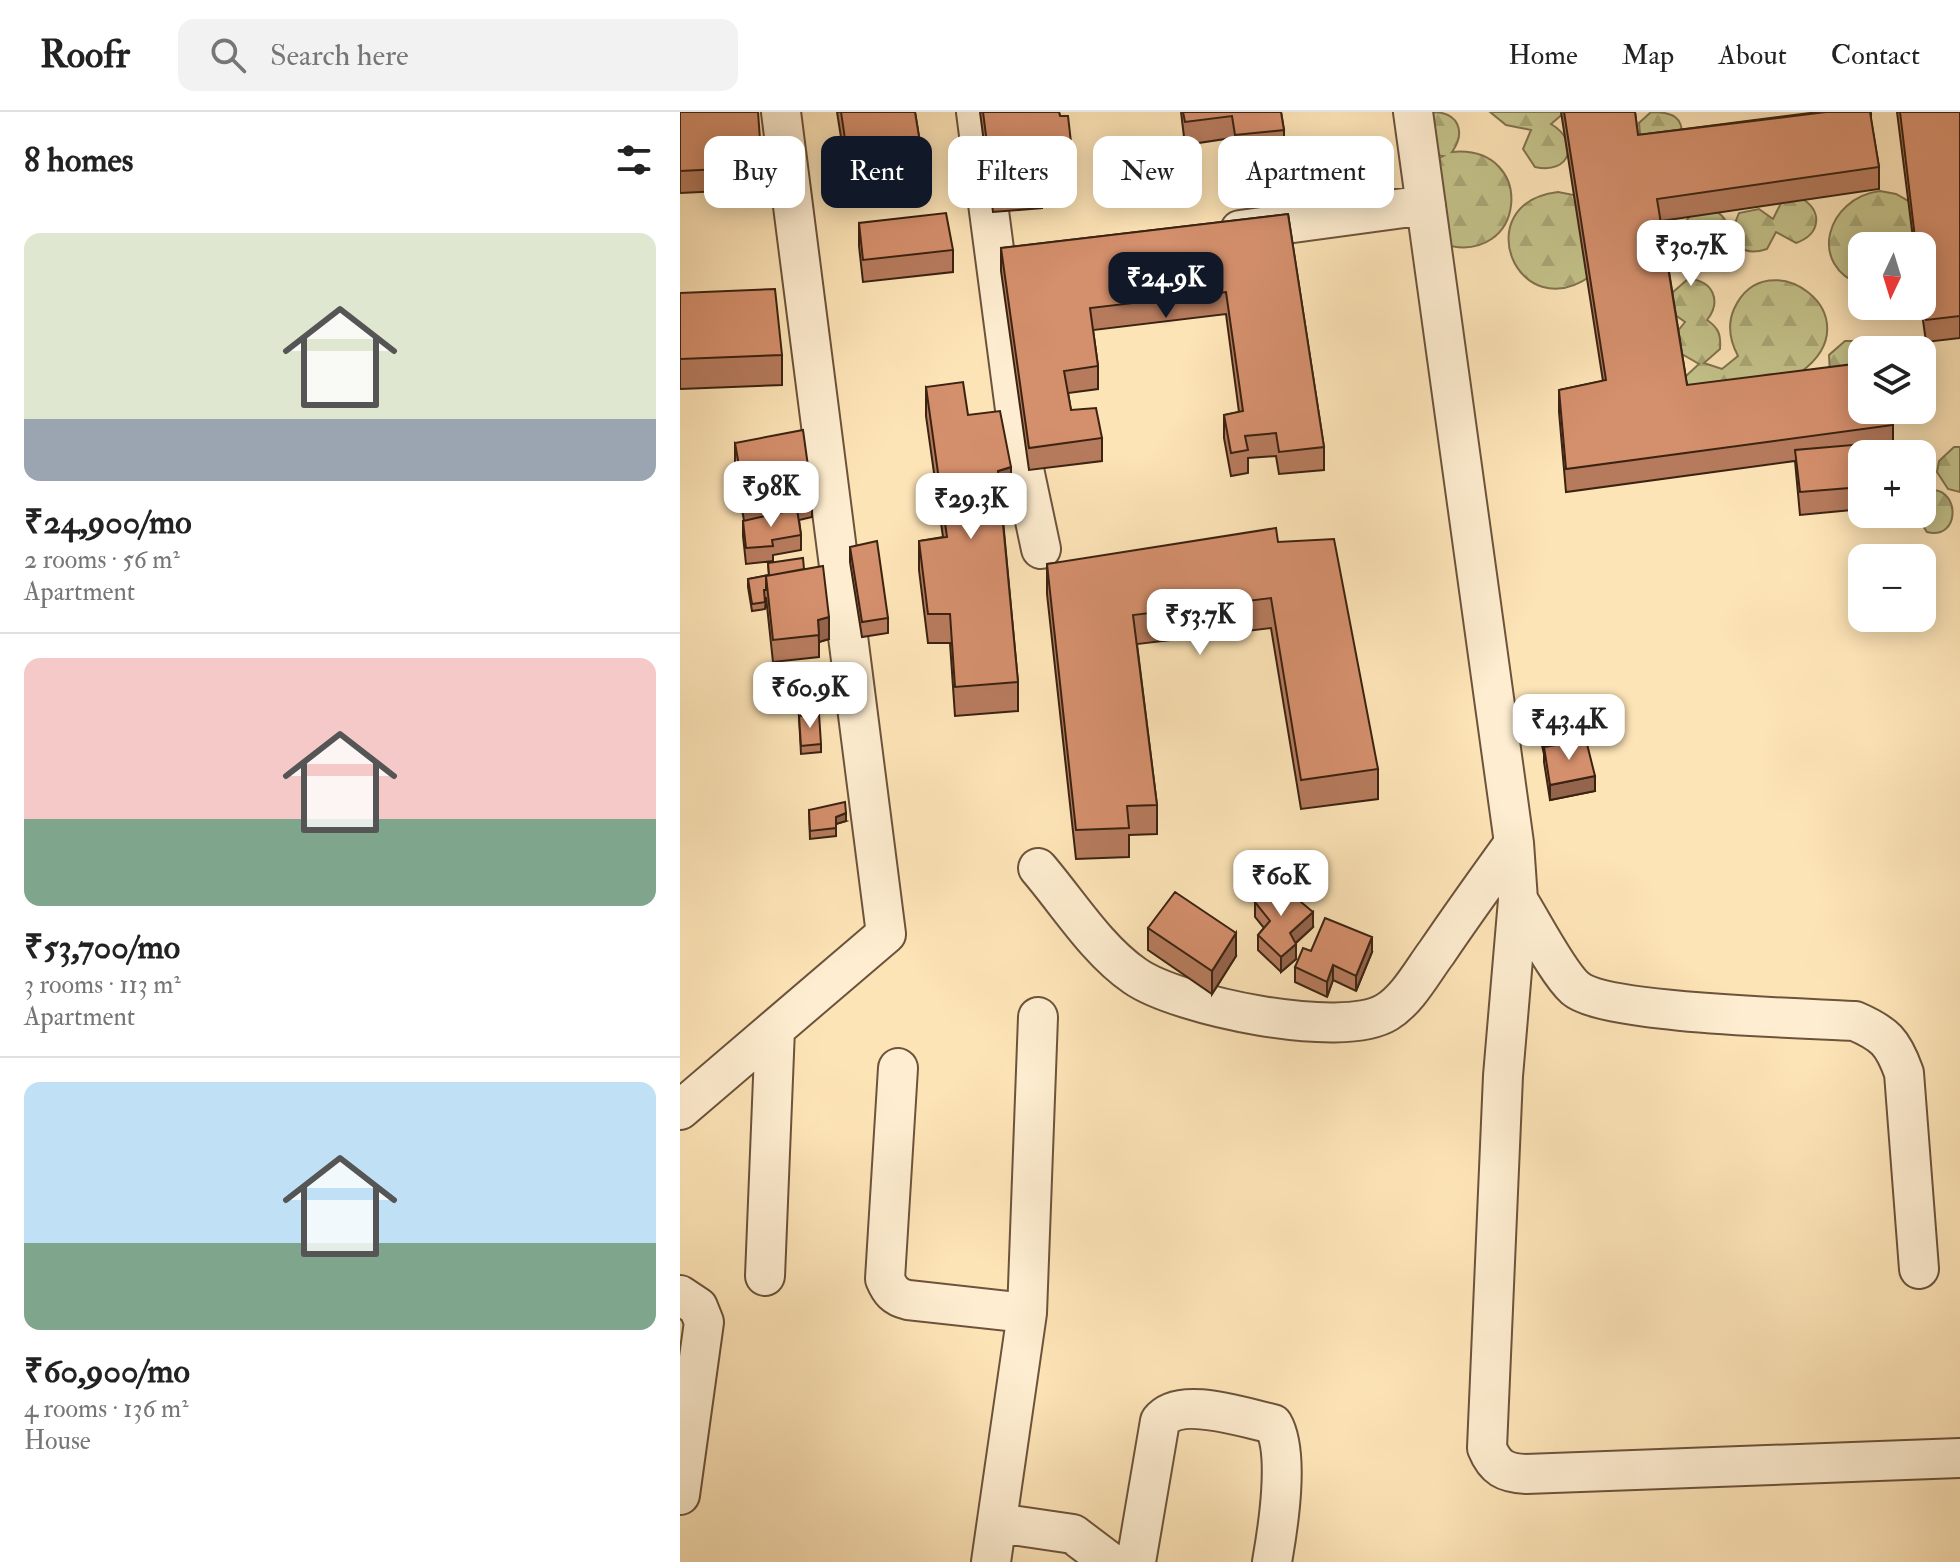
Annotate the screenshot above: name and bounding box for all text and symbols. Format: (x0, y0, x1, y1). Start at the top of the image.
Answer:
search box (178, 19, 738, 91)
text: Roofr (40, 31, 130, 79)
icon: search (206, 33, 250, 77)
text: Search here (270, 37, 409, 74)
text: Home (1508, 38, 1578, 73)
text: Map (1622, 38, 1674, 73)
text: About (1718, 38, 1787, 73)
text: Contact (1831, 38, 1920, 73)
chip: Buy (704, 136, 805, 208)
chip: Rent (821, 136, 932, 208)
chip: Filters (948, 136, 1077, 208)
chip: New (1093, 136, 1202, 208)
chip: Apartment (1218, 136, 1394, 208)
icon: filters (612, 138, 656, 182)
text: 8 homes (24, 139, 133, 182)
pin: ₹30.7K (1626, 220, 1756, 288)
text: ₹30.7K (1655, 230, 1727, 262)
north arrow (1848, 232, 1936, 320)
map controls (1848, 232, 1936, 632)
pin: ₹24.9K (1101, 252, 1231, 320)
text: ₹24.9K (1126, 262, 1206, 294)
icon: home (268, 285, 412, 429)
button: layers (1848, 336, 1936, 424)
button: + (1848, 440, 1936, 528)
pin: ₹98K (724, 461, 818, 529)
text: ₹98K (742, 471, 800, 503)
pin: ₹29.3K (906, 473, 1036, 541)
text: ₹29.3K (934, 483, 1008, 515)
text: ₹24,900/mo (24, 501, 192, 544)
text: 2 rooms · 56 m² (24, 544, 180, 576)
button: − (1848, 544, 1936, 632)
text: Apartment (24, 576, 135, 608)
pin: ₹53.7K (1135, 589, 1265, 657)
text: ₹53.7K (1165, 599, 1235, 631)
pin: ₹60.9K (745, 662, 875, 730)
text: ₹60.9K (771, 672, 849, 704)
pin: ₹43.4K (1504, 694, 1634, 762)
text: ₹43.4K (1531, 704, 1607, 736)
icon: home (268, 710, 412, 854)
pin: ₹60K (1234, 850, 1328, 918)
text: ₹60K (1251, 860, 1311, 892)
text: ₹53,700/mo (24, 926, 180, 969)
text: 3 rooms · 113 m² (24, 969, 181, 1001)
text: Apartment (24, 1001, 135, 1033)
icon: home (268, 1134, 412, 1278)
text: ₹60,900/mo (24, 1350, 190, 1393)
text: 4 rooms · 136 m² (24, 1393, 189, 1425)
text: House (24, 1425, 91, 1457)

